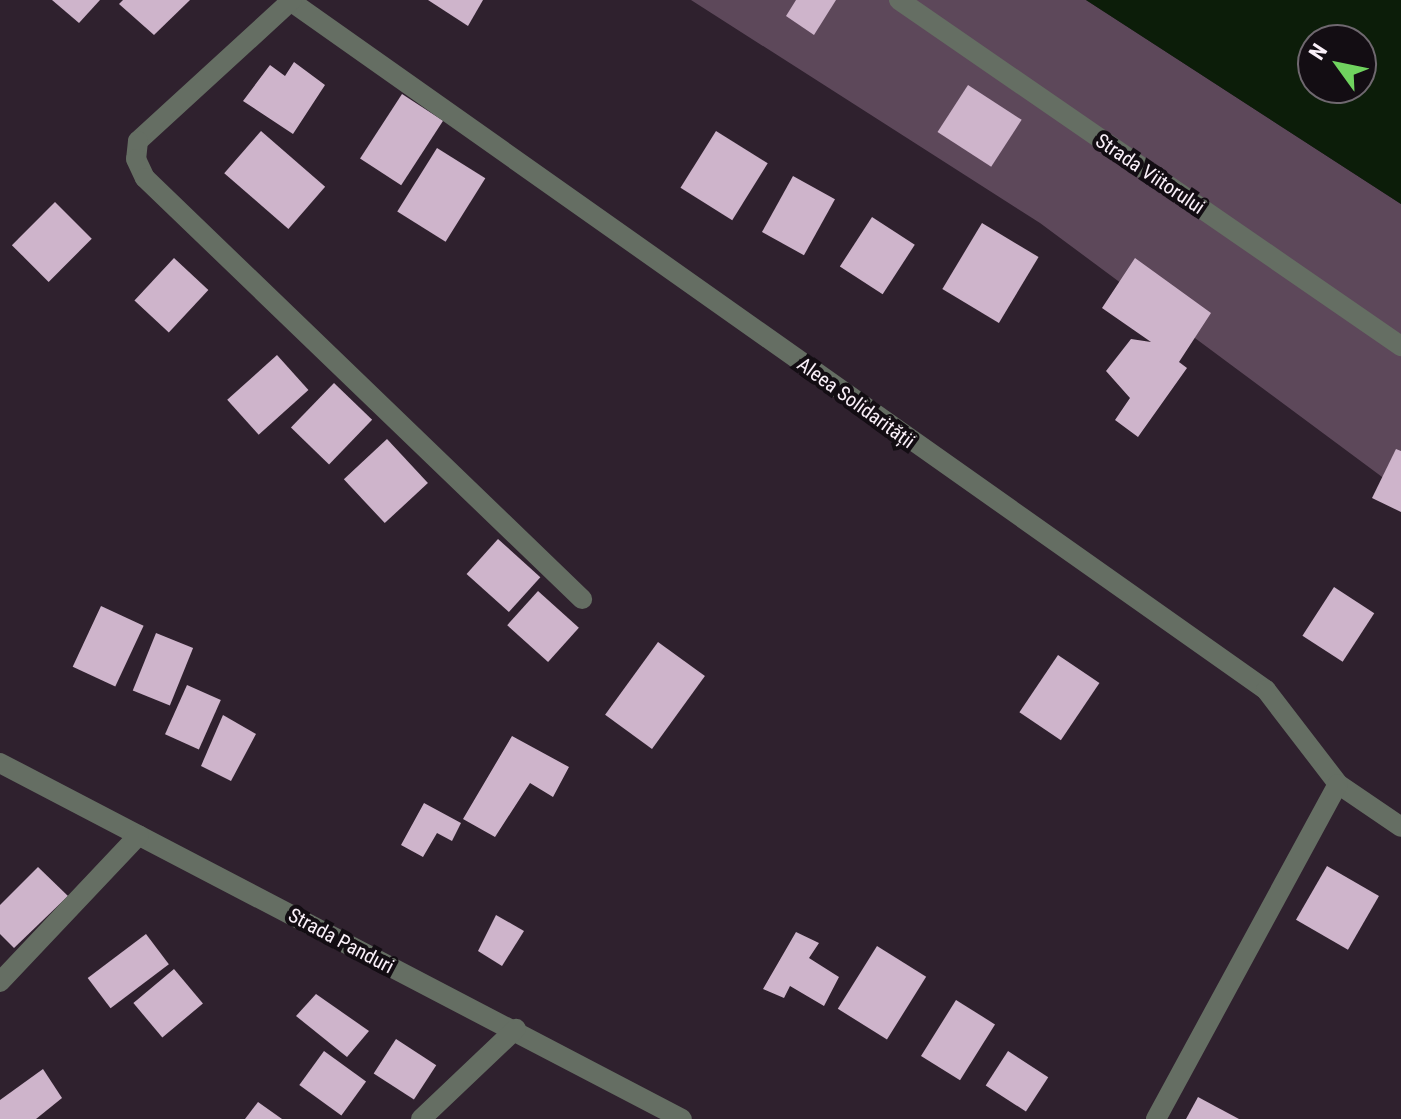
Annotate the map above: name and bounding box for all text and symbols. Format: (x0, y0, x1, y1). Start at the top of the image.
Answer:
north arrow (1297, 24, 1377, 104)
text: N (1304, 39, 1332, 64)
street label: Strada Viitorului (1091, 129, 1209, 219)
street label: Aleea Solidarității (793, 352, 919, 454)
street label: Strada Panduri (284, 903, 398, 979)

